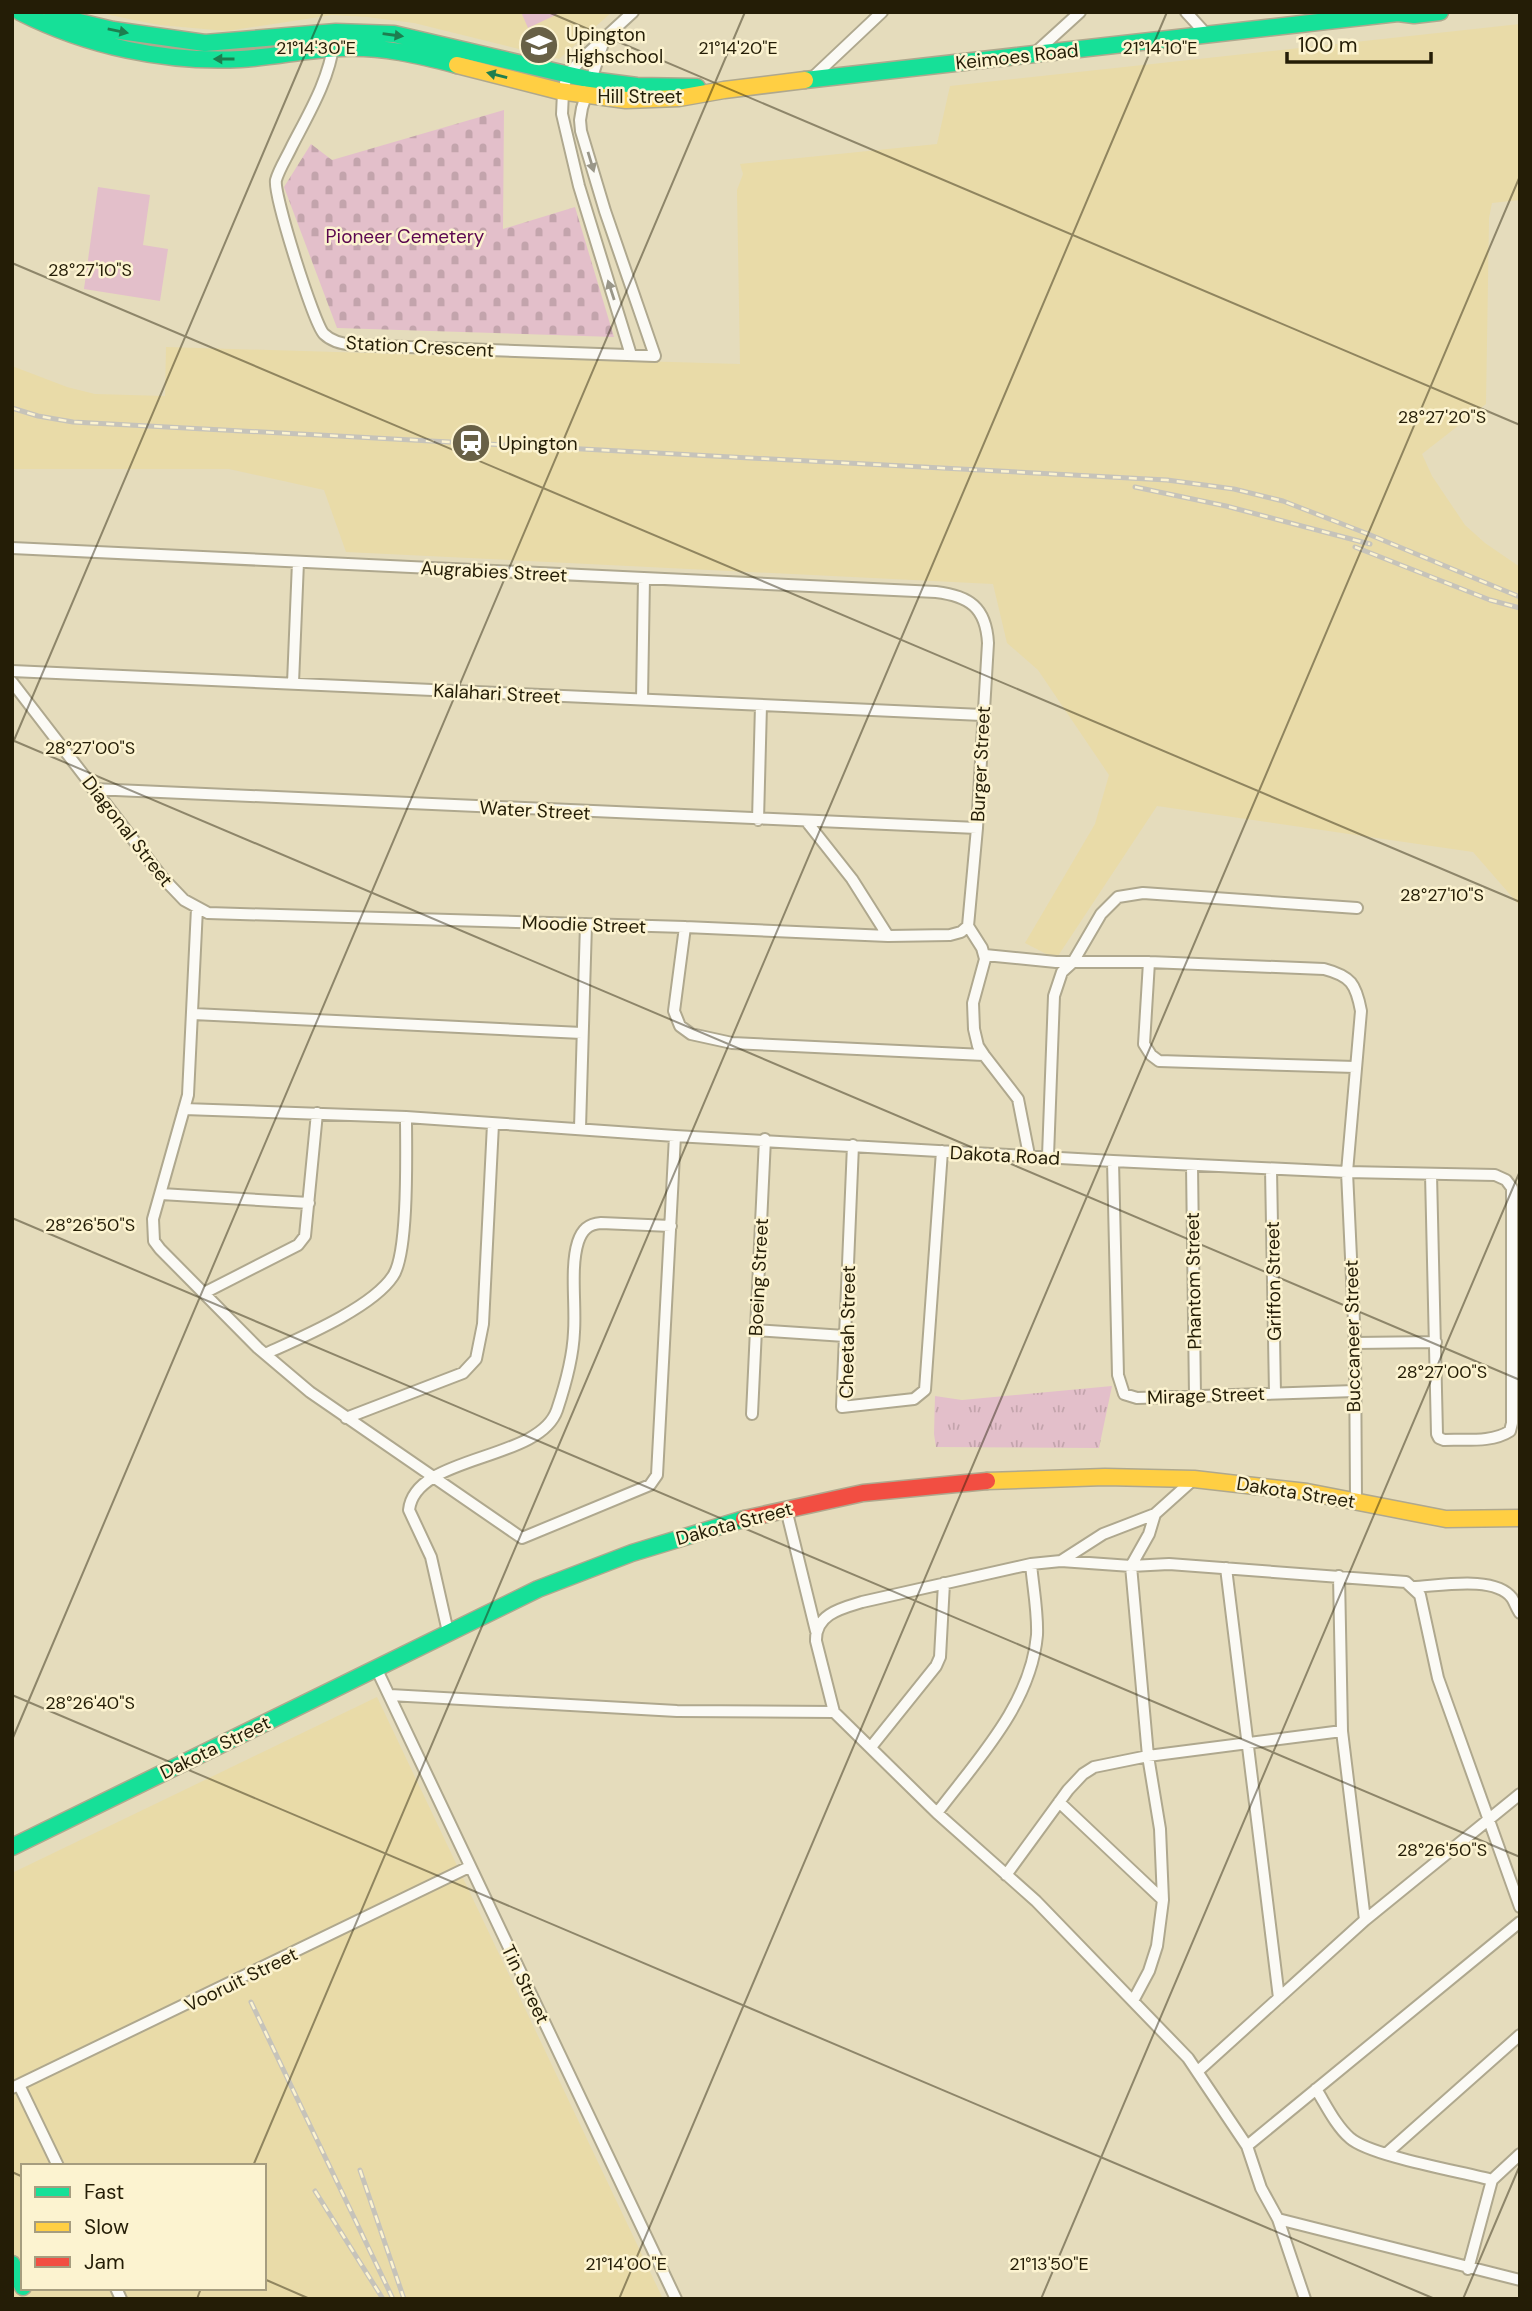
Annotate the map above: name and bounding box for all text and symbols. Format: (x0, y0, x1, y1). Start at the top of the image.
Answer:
scale bar (1287, 21, 1430, 65)
place label: Upington Highschool (566, 22, 663, 69)
school or university icon: Upington Highschool (518, 24, 560, 66)
one-way arrow (107, 25, 129, 36)
one-way arrow (382, 29, 404, 40)
text: 100 m (1298, 31, 1358, 59)
text: 21°14'30"E (276, 36, 356, 60)
text: 21°14'20"E (698, 36, 778, 60)
text: 21°14'10"E (1123, 36, 1197, 60)
street label: Keimoes Road (954, 38, 1080, 75)
one-way arrow (213, 53, 235, 65)
one-way arrow (486, 69, 508, 80)
street label: Hill Street (598, 84, 682, 109)
one-way arrow (586, 152, 596, 173)
park label: Pioneer Cemetery (326, 224, 485, 249)
text: 28°27'10"S (48, 258, 132, 282)
one-way arrow (605, 279, 615, 300)
street label: Station Crescent (345, 330, 495, 363)
text: 28°27'20"S (1398, 405, 1486, 429)
station icon: Upington (450, 422, 492, 464)
place label: Upington (498, 431, 578, 456)
street label: Augrabies Street (420, 555, 568, 588)
street label: Kalahari Street (433, 678, 561, 709)
street label: Burger Street (965, 705, 996, 823)
text: 28°27'00"S (45, 736, 135, 760)
street label: Diagonal Street (77, 771, 179, 892)
street label: Water Street (479, 795, 591, 826)
text: 28°27'10"S (1400, 883, 1484, 907)
street label: Moodie Street (521, 910, 647, 939)
street label: Dakota Road (949, 1140, 1061, 1171)
street label: Phantom Street (1180, 1212, 1207, 1350)
text: 28°26'50"S (45, 1213, 135, 1237)
street label: Boeing Street (743, 1217, 774, 1337)
street label: Griffon Street (1260, 1221, 1287, 1341)
street label: Buccaneer Street (1339, 1259, 1366, 1413)
street label: Cheetah Street (834, 1265, 861, 1399)
text: 28°27'00"S (1397, 1360, 1487, 1384)
street label: Mirage Street (1147, 1381, 1265, 1410)
street label: Dakota Street (1235, 1471, 1357, 1514)
street label: Dakota Street (673, 1496, 795, 1551)
text: 28°26'40"S (45, 1691, 135, 1715)
street label: Dakota Street (156, 1710, 275, 1785)
text: 28°26'50"S (1397, 1838, 1487, 1862)
street label: Vooruit Street (181, 1941, 302, 2018)
street label: Tin Street (496, 1941, 555, 2028)
legend (21, 2164, 266, 2290)
text: Fast (84, 2178, 124, 2206)
text: Slow (84, 2213, 129, 2241)
text: Jam (84, 2248, 125, 2276)
text: 21°14'00"E (585, 2252, 667, 2276)
text: 21°13'50"E (1009, 2252, 1089, 2276)

